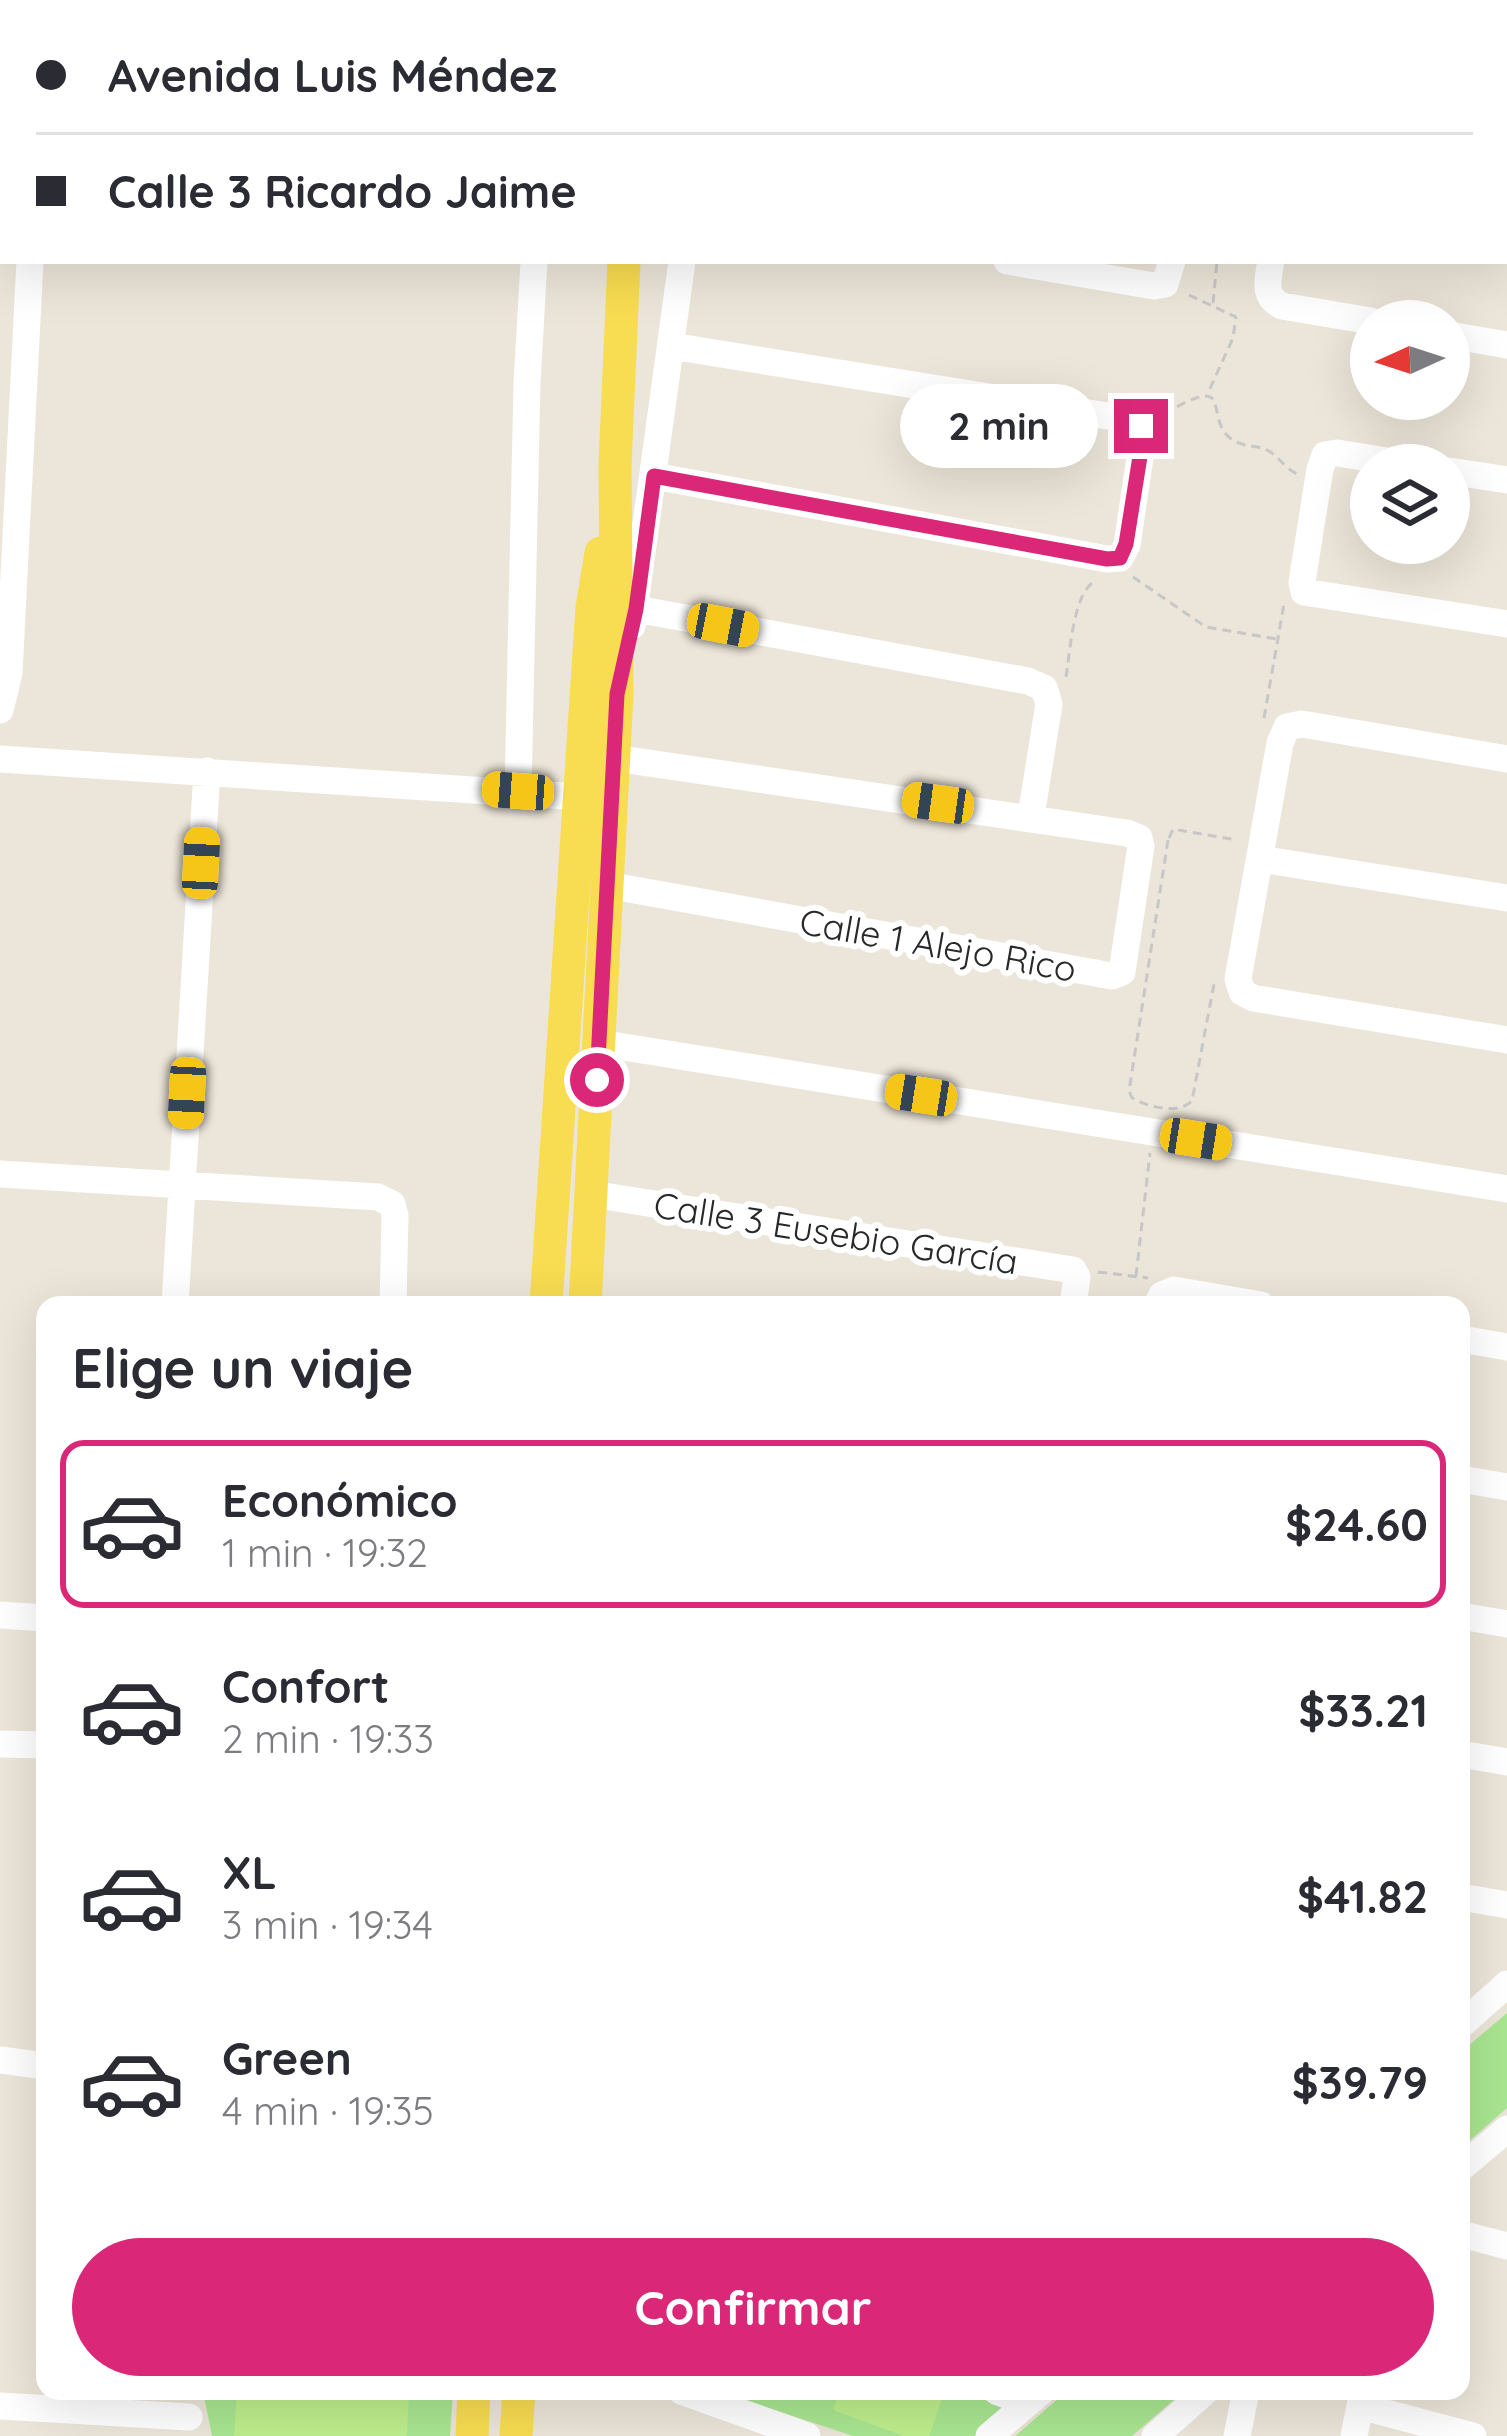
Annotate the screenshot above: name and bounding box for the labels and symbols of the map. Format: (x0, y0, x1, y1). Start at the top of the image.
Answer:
north arrow (1350, 300, 1470, 420)
callout: 2 min (901, 384, 1099, 468)
route end (1114, 399, 1168, 453)
car (684, 600, 762, 650)
car (481, 771, 555, 811)
car (900, 780, 976, 826)
car (181, 826, 221, 900)
street label: Calle 1 Alejo Rico (796, 898, 1080, 991)
route start (570, 1053, 624, 1107)
car (167, 1056, 207, 1130)
car (883, 1072, 959, 1118)
car (1158, 1116, 1234, 1162)
street label: Calle 3 Eusebio García (651, 1182, 1021, 1284)

